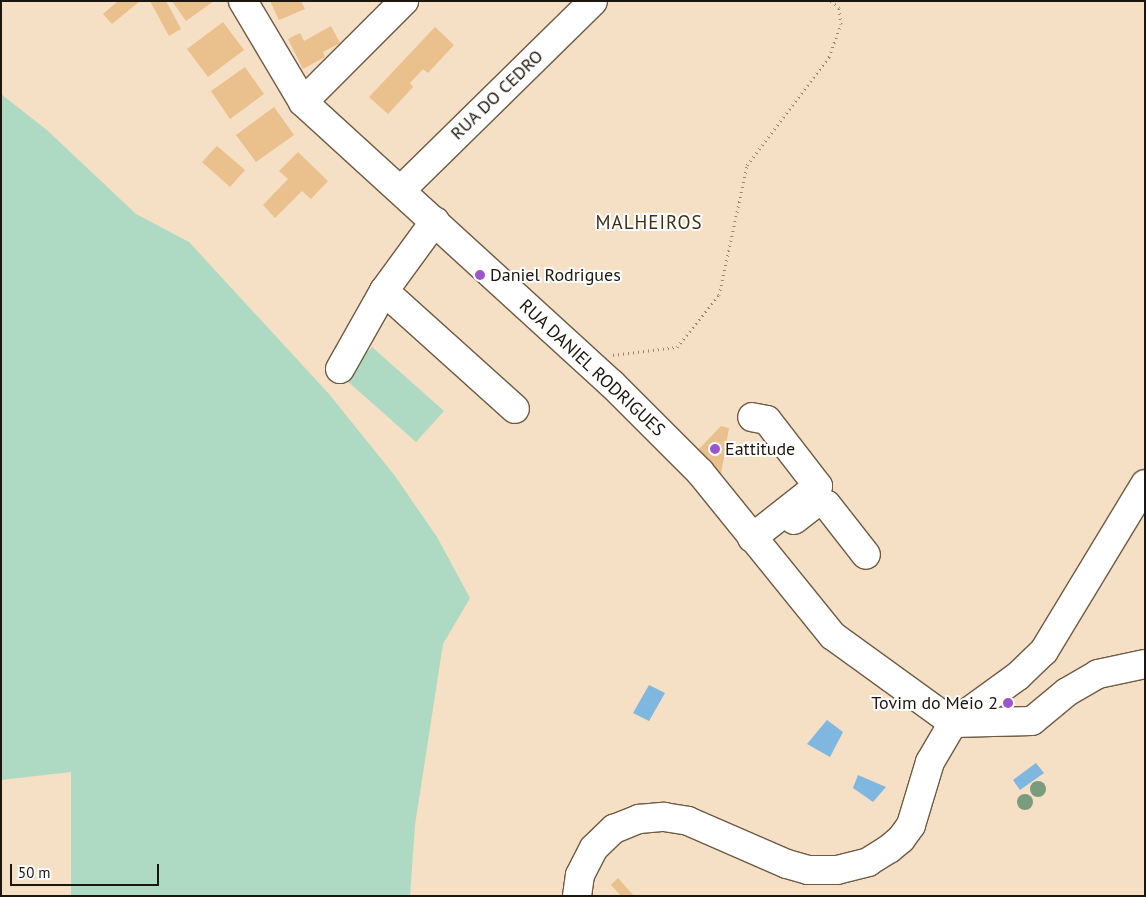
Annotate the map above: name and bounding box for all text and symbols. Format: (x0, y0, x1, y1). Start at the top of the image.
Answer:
street label: RUA DO CEDRO (446, 45, 548, 145)
district label: MALHEIROS (594, 212, 704, 234)
place label: Daniel Rodrigues (490, 264, 621, 286)
marker: Daniel Rodrigues (474, 269, 486, 281)
street label: RUA DANIEL RODRIGUES (514, 294, 670, 442)
place label: Eattitude (725, 438, 795, 460)
marker: Eattitude (709, 443, 721, 455)
place label: Tovim do Meio 2 (871, 692, 998, 714)
marker: Tovim do Meio 2 (1002, 697, 1014, 709)
scale bar (12, 854, 161, 886)
text: 50 m (18, 863, 51, 882)

